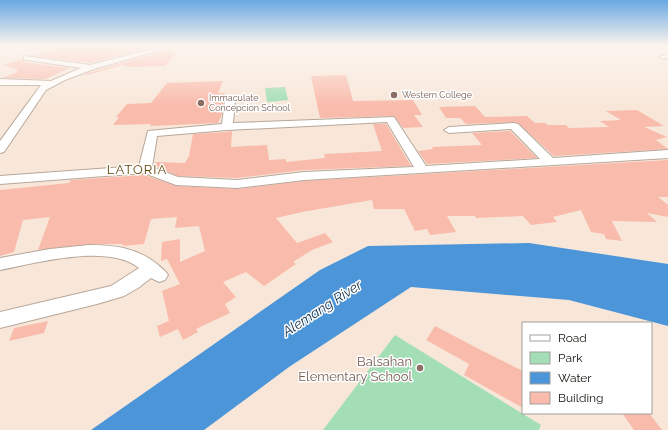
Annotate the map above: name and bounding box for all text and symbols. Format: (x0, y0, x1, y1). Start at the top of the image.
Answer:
marker: Western College (389, 90, 399, 100)
place label: Western College (402, 90, 473, 100)
place label: Immaculate Concepcion School (209, 93, 291, 113)
marker: Immaculate Concepcion School (196, 98, 206, 108)
district label: LATORIA (107, 162, 167, 177)
water label: Alemang River (279, 276, 366, 340)
legend (522, 322, 652, 414)
text: Road (558, 331, 587, 345)
text: Park (558, 351, 583, 365)
place label: Balsahan Elementary School (298, 354, 412, 384)
marker: Balsahan Elementary School (415, 363, 425, 373)
text: Water (558, 371, 592, 385)
text: Building (558, 391, 604, 405)

